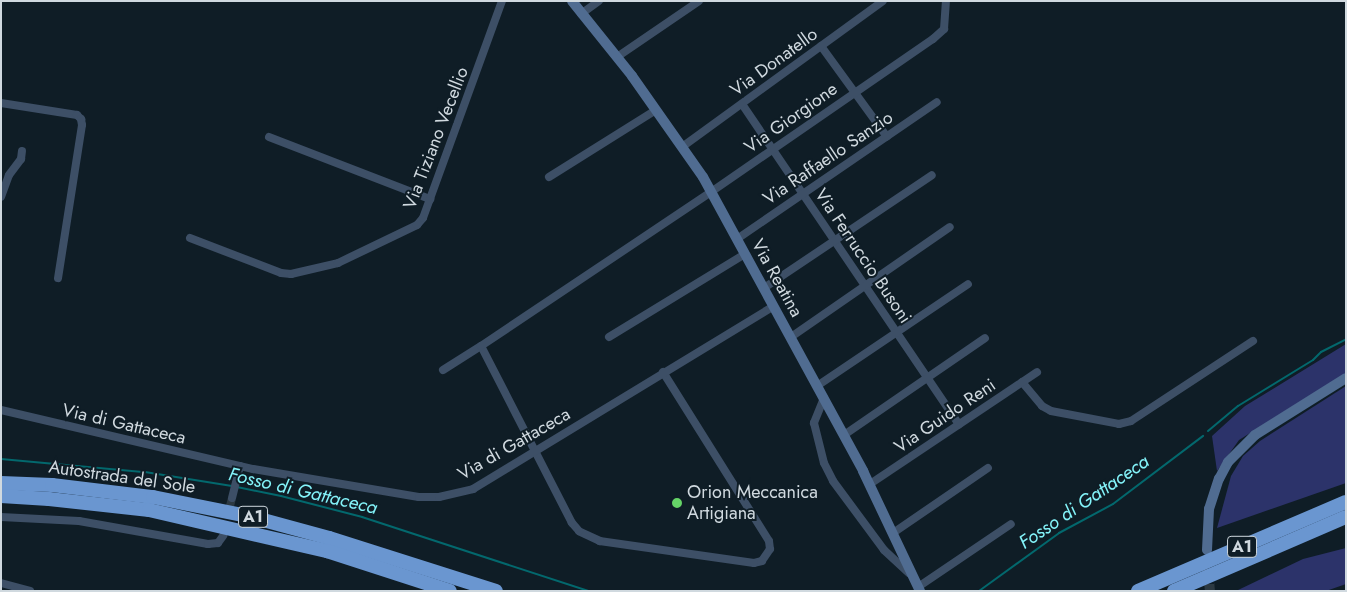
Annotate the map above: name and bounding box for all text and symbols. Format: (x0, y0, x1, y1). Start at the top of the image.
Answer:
street label: Via Donatello (726, 23, 822, 101)
street label: Via Tiziano Vecellio (399, 64, 473, 212)
street label: Via Giorgione (740, 78, 842, 158)
street label: Via Raffaello Sanzio (759, 107, 897, 209)
street label: Via Ferruccio Busoni (810, 184, 916, 328)
street label: Via Reatina (747, 235, 807, 321)
street label: Via Guido Reni (890, 374, 1000, 458)
street label: Via di Gattaceca (60, 399, 188, 449)
street label: Via di Gattaceca (454, 403, 574, 485)
water label: Fosso di Gattaceca (1015, 450, 1153, 554)
street label: Autostrada del Sole (47, 456, 197, 498)
water label: Fosso di Gattaceca (226, 463, 380, 519)
place label: Orion Meccanica Artigiana (687, 482, 818, 524)
marker: Orion Meccanica Artigiana (671, 497, 683, 509)
road number: A1 (238, 504, 268, 530)
road number: A1 (1227, 534, 1257, 560)

